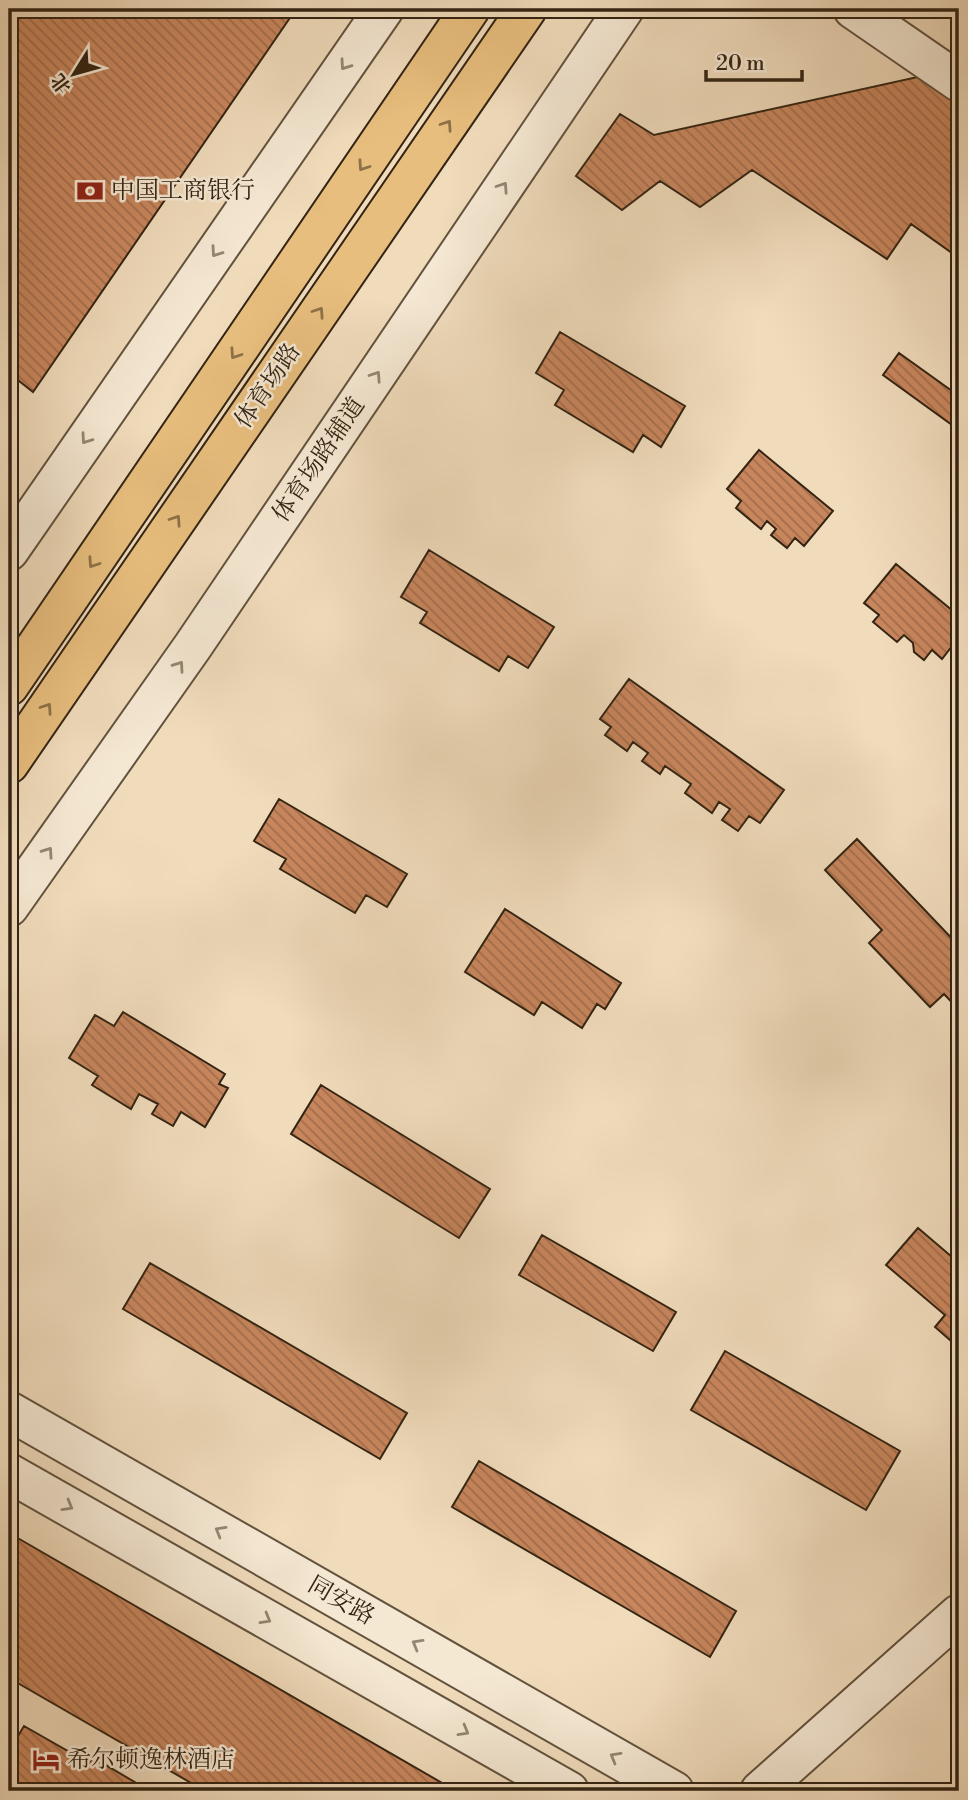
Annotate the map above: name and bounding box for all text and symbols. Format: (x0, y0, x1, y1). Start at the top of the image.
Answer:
north arrow (38, 38, 108, 108)
scale bar (706, 38, 802, 82)
text: 20 m (716, 51, 765, 77)
one-way arrow (341, 57, 354, 70)
text: 北 (46, 69, 77, 98)
one-way arrow (439, 120, 451, 133)
one-way arrow (358, 159, 371, 172)
bank icon: 中国工商银行 (75, 176, 105, 206)
place label: 中国工商银行 (111, 176, 255, 206)
one-way arrow (495, 182, 508, 195)
one-way arrow (212, 244, 224, 257)
one-way arrow (311, 307, 323, 320)
street label: 体育场路 (229, 338, 307, 434)
one-way arrow (230, 347, 243, 360)
one-way arrow (367, 371, 380, 384)
street label: 体育场路辅道 (266, 392, 372, 528)
one-way arrow (82, 431, 94, 444)
one-way arrow (168, 515, 180, 528)
one-way arrow (89, 555, 101, 568)
one-way arrow (171, 661, 183, 674)
one-way arrow (39, 703, 51, 716)
one-way arrow (40, 847, 52, 860)
one-way arrow (61, 1498, 73, 1511)
one-way arrow (214, 1526, 227, 1539)
street label: 同安路 (302, 1570, 380, 1632)
one-way arrow (258, 1611, 271, 1624)
one-way arrow (412, 1639, 425, 1652)
one-way arrow (456, 1723, 469, 1736)
hotel icon: 希尔顿逸林酒店 (31, 1745, 61, 1775)
place label: 希尔顿逸林酒店 (67, 1745, 235, 1775)
one-way arrow (609, 1752, 622, 1765)

